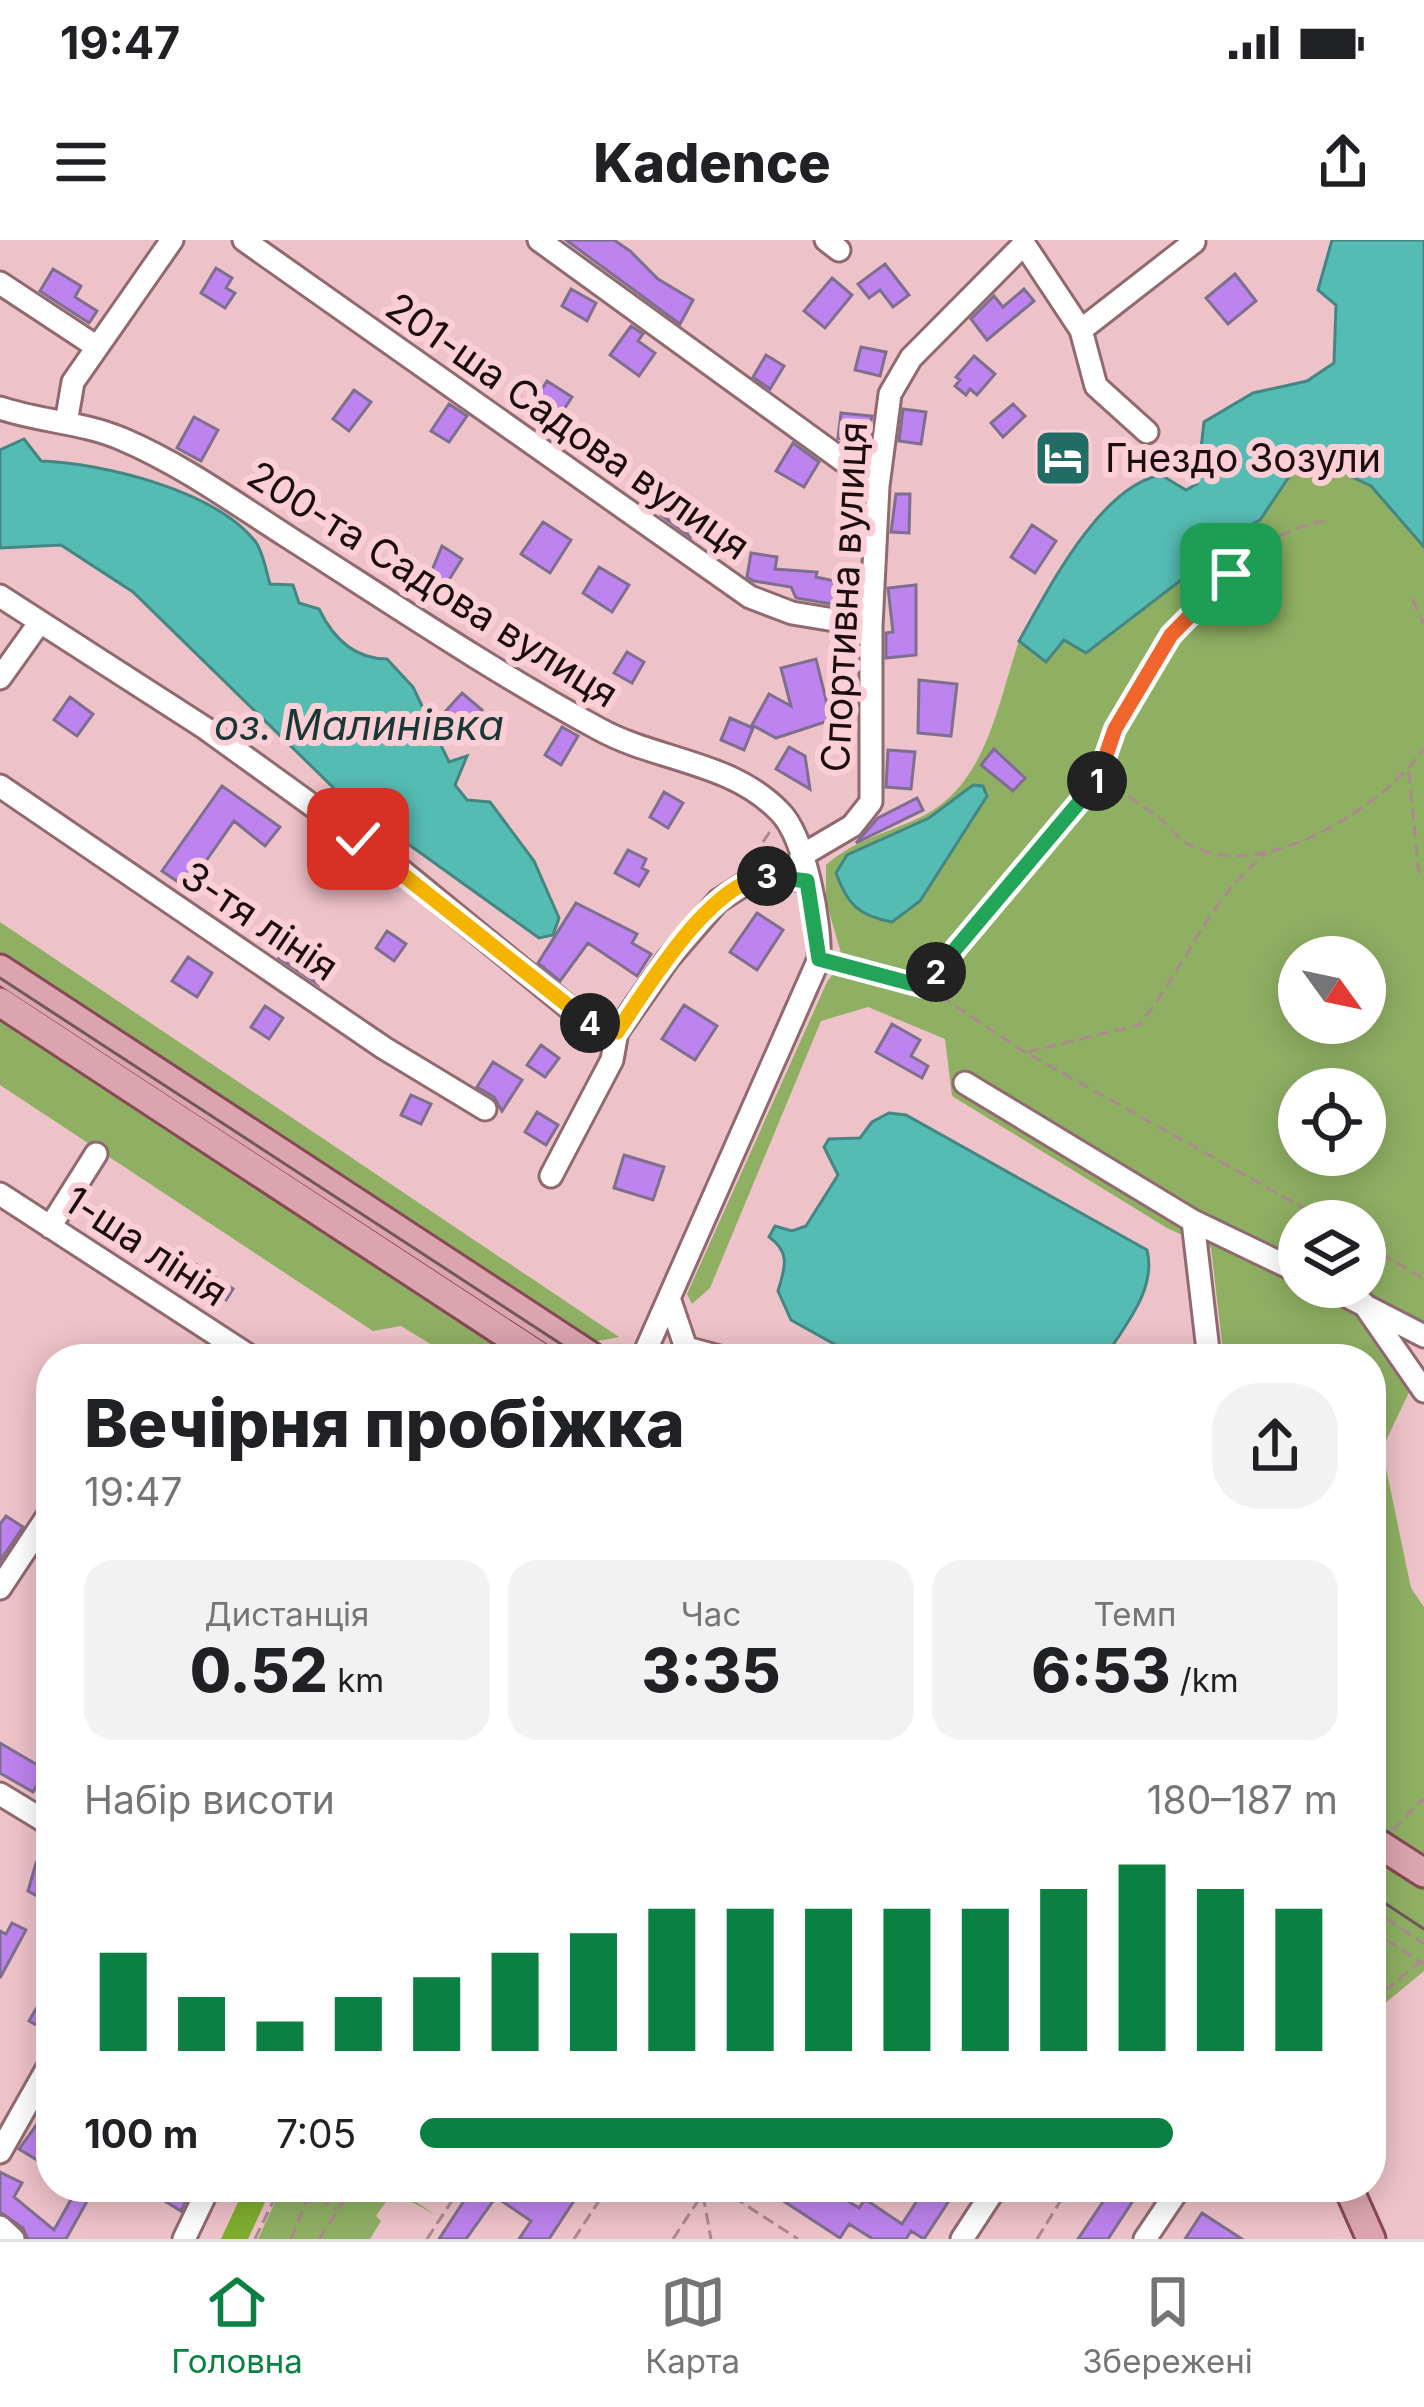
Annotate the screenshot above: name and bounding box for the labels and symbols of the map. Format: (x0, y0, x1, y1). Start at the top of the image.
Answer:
street label: 201-ша Садова вулиця (378, 282, 759, 569)
street label: Спортивна вулиця (811, 420, 876, 773)
hotel icon: Гнездо Зозули (1032, 427, 1094, 489)
place label: Гнездо Зозули (1105, 434, 1381, 481)
street label: 200-та Садова вулиця (239, 450, 627, 717)
pin (1180, 523, 1282, 625)
water label: оз. Малинівка (214, 699, 504, 750)
pin: 1 (1067, 751, 1127, 811)
pin (307, 788, 409, 890)
pin: 3 (737, 846, 797, 906)
street label: 3-тя лінія (173, 851, 348, 990)
north arrow (1278, 936, 1386, 1044)
pin: 2 (906, 942, 966, 1002)
pin: 4 (560, 993, 620, 1053)
street label: 1-ша лінія (56, 1176, 237, 1316)

